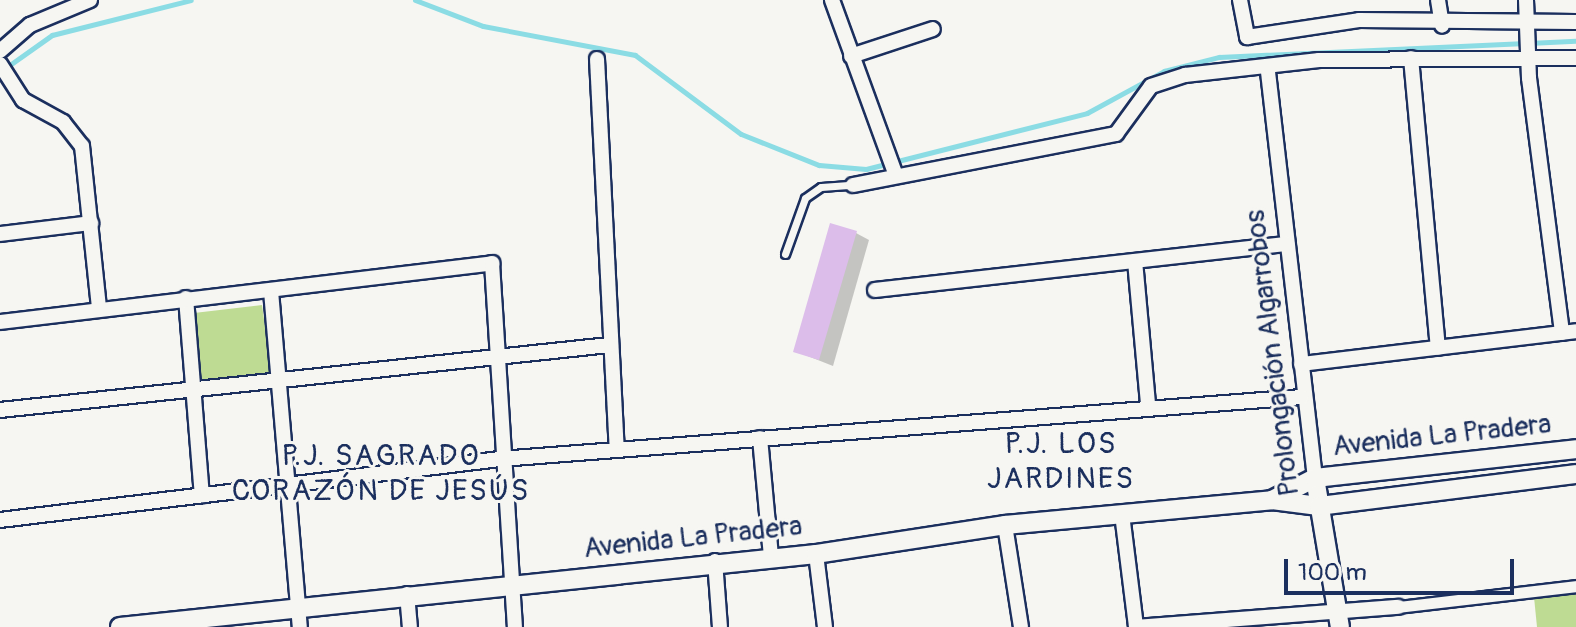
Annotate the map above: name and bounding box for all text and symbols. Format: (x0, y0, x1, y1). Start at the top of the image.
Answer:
street label: Prolongación Algarrobos (1239, 208, 1307, 498)
street label: Avenida La Pradera (1331, 408, 1553, 464)
district label: P.J. LOS JARDINES (987, 426, 1135, 496)
district label: P.J. SAGRADO CORAZÓN DE JESÚS (232, 438, 530, 508)
street label: Avenida La Pradera (582, 510, 804, 566)
scale bar (1288, 543, 1518, 593)
text: 100 m (1298, 558, 1367, 587)

